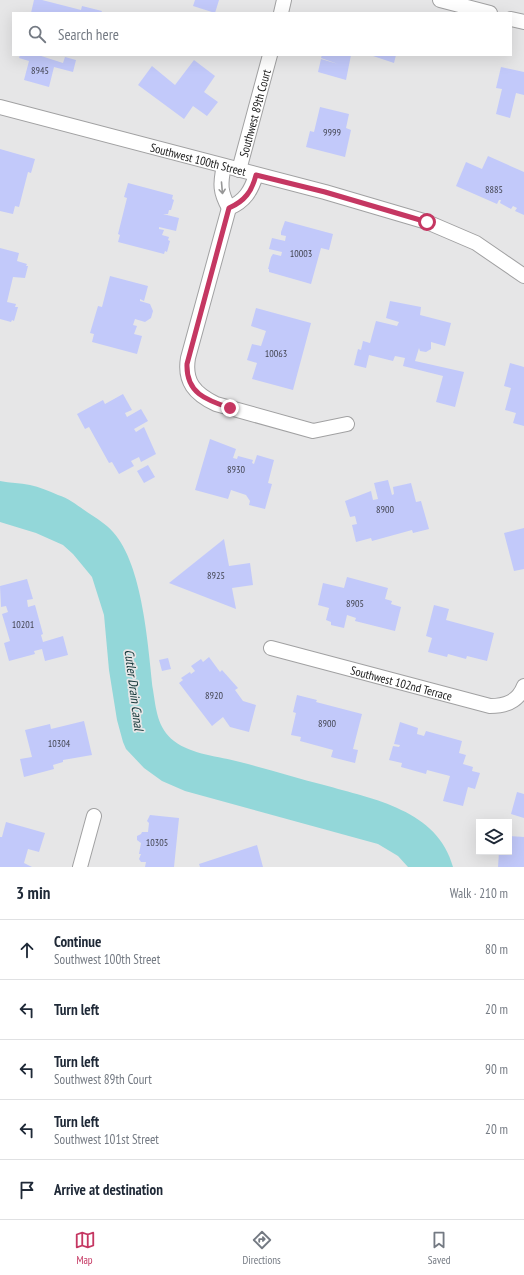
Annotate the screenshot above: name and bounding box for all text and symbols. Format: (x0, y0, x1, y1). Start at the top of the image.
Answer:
search box (12, 12, 512, 56)
icon: search (26, 23, 48, 45)
text: Search here (58, 25, 119, 44)
house number: 8945 (31, 64, 49, 77)
street label: Southwest 89th Court (235, 67, 274, 159)
house number: 9999 (323, 126, 341, 139)
street label: Southwest 100th Street (149, 139, 248, 179)
one-way arrow (218, 181, 225, 194)
house number: 8885 (485, 183, 503, 196)
route start (418, 213, 436, 231)
house number: 10003 (290, 247, 312, 260)
house number: 10063 (265, 347, 287, 360)
route end (221, 399, 239, 417)
house number: 8930 (227, 463, 246, 476)
house number: 8900 (376, 503, 395, 516)
house number: 8925 (207, 569, 225, 582)
house number: 8905 (346, 597, 364, 610)
house number: 10201 (12, 618, 34, 631)
water label: Cutler Drain Canal (121, 649, 148, 733)
street label: Southwest 102nd Terrace (349, 662, 454, 703)
house number: 8920 (205, 689, 224, 702)
house number: 8900 (318, 717, 337, 730)
house number: 10304 (48, 737, 71, 750)
map controls (476, 819, 512, 855)
button: layers (476, 819, 512, 855)
house number: 10305 (146, 836, 168, 849)
text: 3 min (16, 882, 50, 904)
text: Walk · 210 m (450, 885, 508, 902)
text: Continue (54, 932, 101, 951)
icon: ahead (16, 939, 38, 961)
text: 80 m (485, 941, 508, 958)
text: Southwest 100th Street (54, 951, 160, 968)
icon: left (16, 999, 38, 1021)
text: Turn left (54, 1000, 99, 1019)
text: 20 m (485, 1001, 508, 1018)
text: Turn left (54, 1052, 99, 1071)
icon: left (16, 1059, 38, 1081)
text: 90 m (485, 1061, 508, 1078)
text: Southwest 89th Court (54, 1071, 152, 1088)
text: Turn left (54, 1112, 99, 1131)
icon: left (16, 1119, 38, 1141)
text: 20 m (485, 1121, 508, 1138)
text: Southwest 101st Street (54, 1131, 159, 1148)
icon: arrive (16, 1179, 38, 1201)
text: Arrive at destination (54, 1180, 163, 1199)
tab: Map (74, 1229, 96, 1267)
tab: Directions (243, 1229, 281, 1267)
tab: Saved (428, 1229, 450, 1267)

